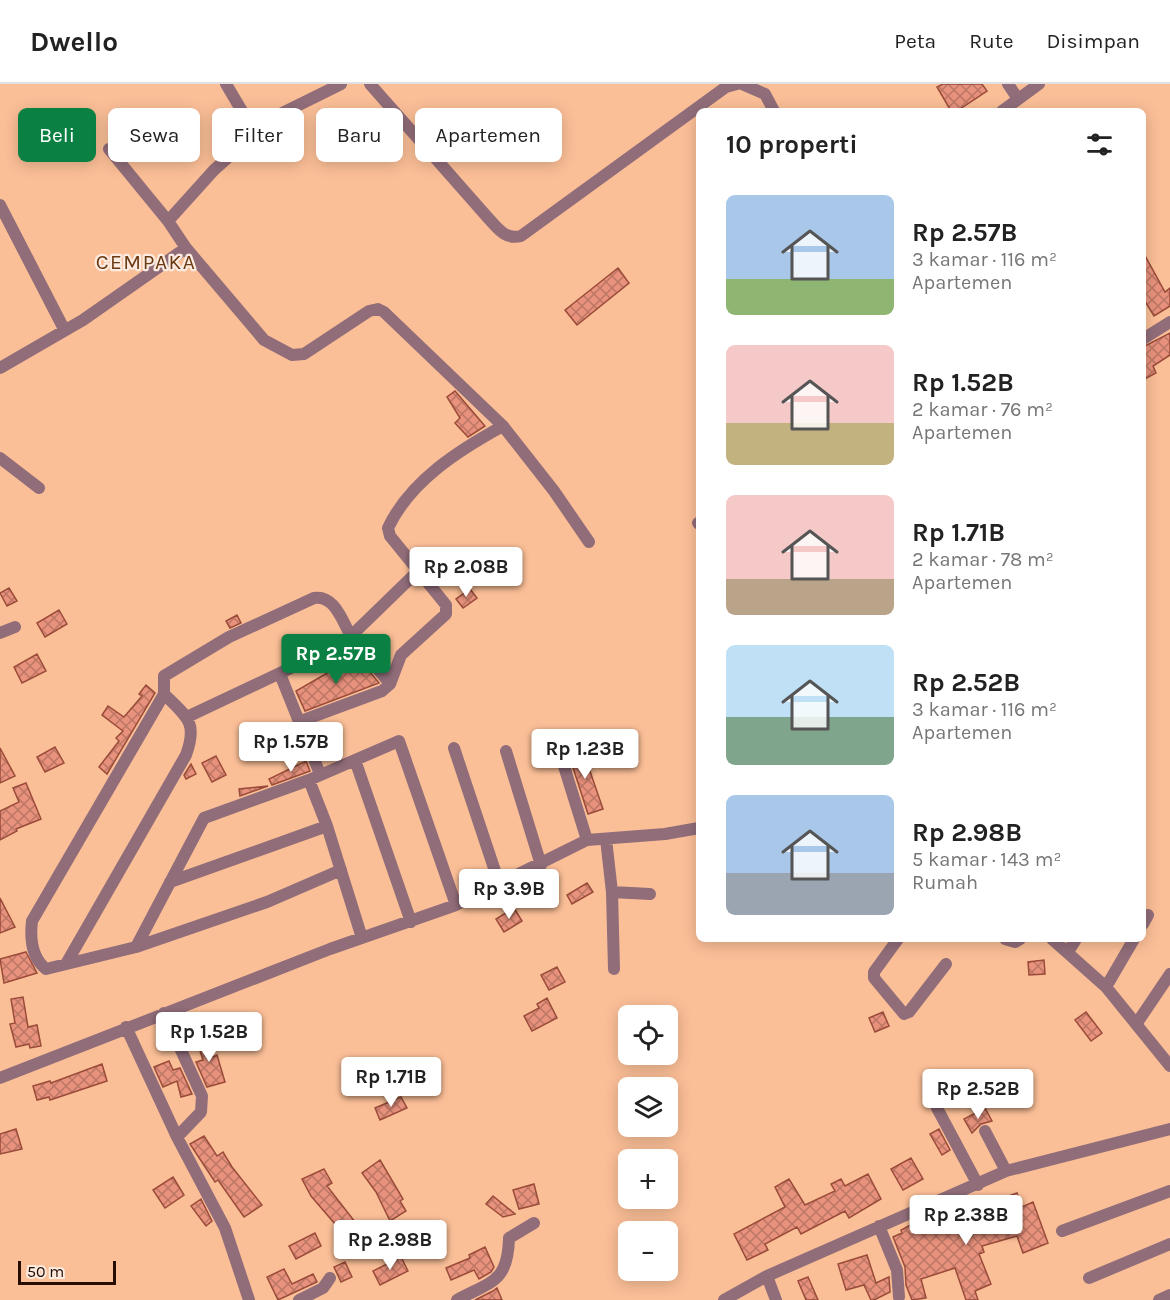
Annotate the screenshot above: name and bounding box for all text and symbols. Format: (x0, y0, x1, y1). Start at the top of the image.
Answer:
text: Dwello (30, 25, 118, 58)
text: Peta (894, 29, 936, 53)
text: Rute (969, 29, 1013, 53)
text: Disimpan (1046, 29, 1140, 53)
chip: Beli (18, 108, 96, 162)
chip: Sewa (108, 108, 200, 162)
chip: Filter (212, 108, 304, 162)
chip: Baru (316, 108, 403, 162)
chip: Apartemen (415, 108, 562, 162)
icon: filters (1083, 128, 1116, 161)
text: 10 properti (726, 129, 858, 160)
text: Rp 2.57B (912, 217, 1017, 248)
icon: home (774, 219, 846, 291)
text: 3 kamar · 116 m² (912, 248, 1057, 271)
district label: CEMPAKA (96, 250, 196, 274)
text: Apartemen (912, 271, 1012, 294)
text: Rp 1.52B (912, 367, 1014, 398)
icon: home (774, 369, 846, 441)
text: 2 kamar · 76 m² (912, 398, 1053, 421)
text: Apartemen (912, 421, 1012, 444)
text: Rp 1.71B (912, 517, 1005, 548)
icon: home (774, 519, 846, 591)
pin: Rp 2.08B (404, 547, 528, 598)
text: 2 kamar · 78 m² (912, 548, 1054, 571)
text: Rp 2.08B (423, 555, 509, 578)
text: Apartemen (912, 571, 1012, 594)
pin: Rp 2.57B (274, 634, 398, 685)
text: Rp 2.57B (295, 642, 377, 665)
text: Rp 2.52B (912, 667, 1020, 698)
icon: home (774, 669, 846, 741)
text: 3 kamar · 116 m² (912, 698, 1057, 721)
text: Apartemen (912, 721, 1012, 744)
pin: Rp 1.57B (229, 722, 353, 773)
pin: Rp 1.23B (523, 729, 647, 780)
text: Rp 1.57B (253, 730, 329, 753)
text: Rp 1.23B (545, 737, 625, 760)
text: Rp 2.98B (912, 817, 1022, 848)
icon: home (774, 819, 846, 891)
text: 5 kamar · 143 m² (912, 848, 1061, 871)
pin: Rp 3.9B (454, 869, 564, 920)
text: Rumah (912, 871, 978, 894)
text: Rp 3.9B (473, 877, 545, 900)
map controls (618, 1005, 678, 1281)
button: locate (618, 1005, 678, 1065)
pin: Rp 1.52B (147, 1012, 271, 1063)
text: Rp 1.52B (170, 1020, 248, 1043)
pin: Rp 1.71B (329, 1057, 453, 1108)
text: Rp 1.71B (355, 1065, 427, 1088)
pin: Rp 2.52B (916, 1069, 1040, 1120)
button: layers (618, 1077, 678, 1137)
text: Rp 2.52B (936, 1077, 1020, 1100)
button: + (618, 1149, 678, 1209)
pin: Rp 2.38B (904, 1195, 1028, 1246)
text: Rp 2.38B (924, 1203, 1008, 1226)
pin: Rp 2.98B (328, 1220, 452, 1271)
button: − (618, 1221, 678, 1281)
text: Rp 2.98B (348, 1228, 432, 1251)
scale bar (18, 1258, 116, 1286)
text: 50 m (27, 1262, 64, 1281)

